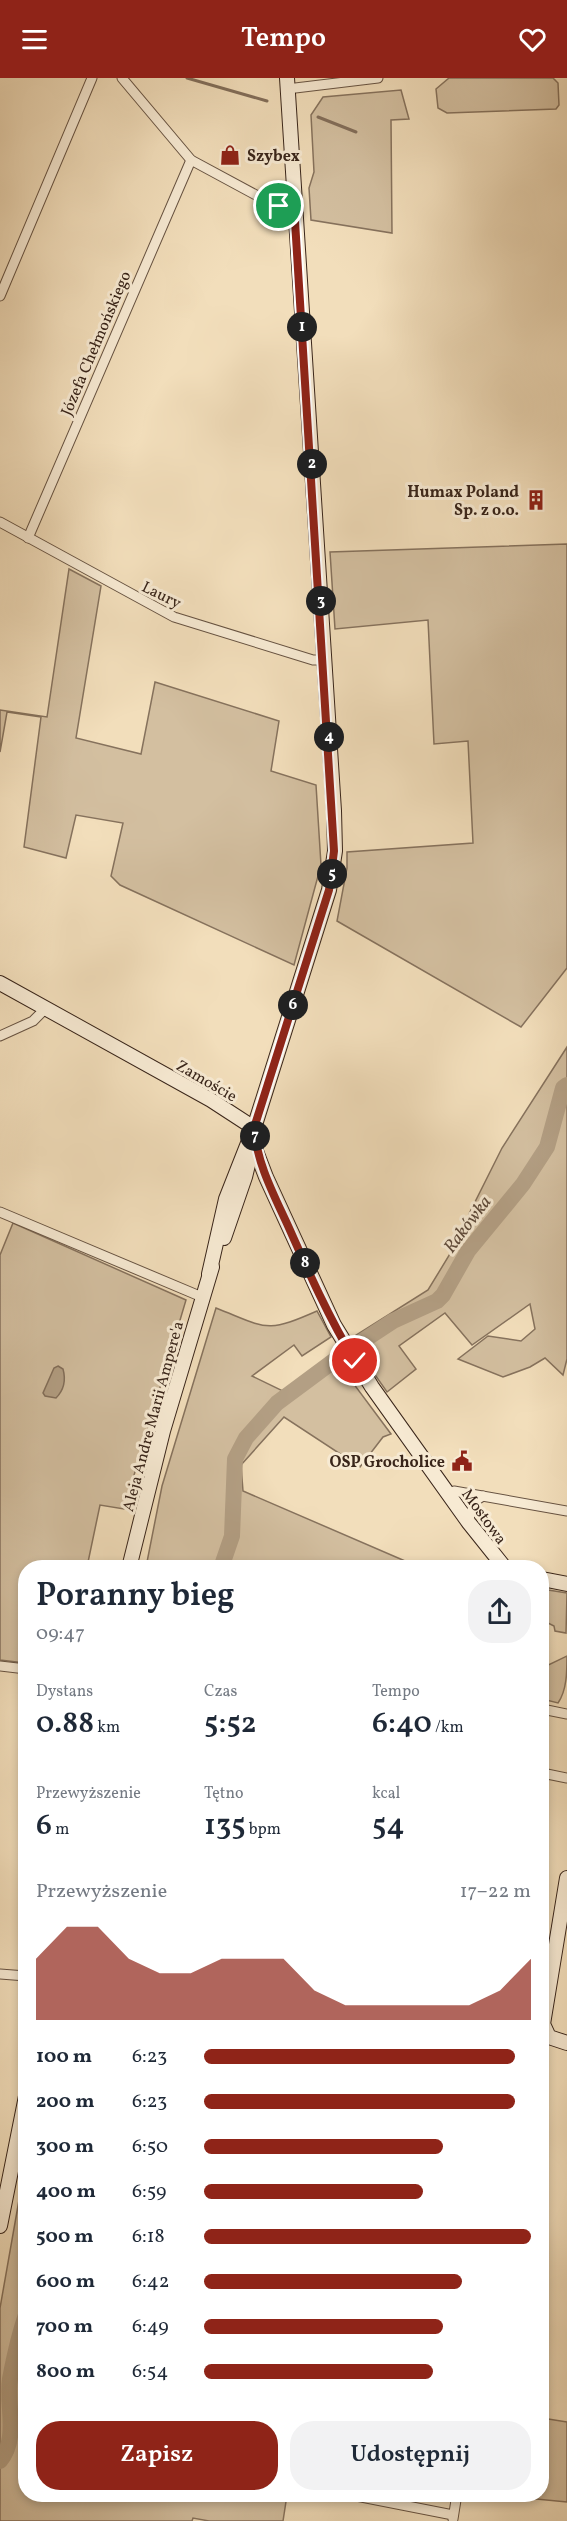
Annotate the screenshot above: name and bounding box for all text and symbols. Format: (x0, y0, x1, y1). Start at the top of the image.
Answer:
text: Tempo (241, 20, 326, 58)
icon: menu (18, 23, 51, 56)
icon: heart (516, 23, 549, 56)
shop icon: Szybex (218, 143, 242, 167)
place label: Szybex (247, 146, 300, 168)
pin (253, 180, 304, 231)
icon: arrive (262, 189, 295, 222)
street label: Józefa Chełmońskiego (56, 268, 137, 420)
pin: 1 (287, 312, 317, 342)
text: 1 (299, 316, 305, 338)
pin: 2 (297, 449, 327, 479)
text: 2 (308, 453, 316, 475)
place label: Humax Poland Sp. z o.o. (407, 482, 519, 522)
building icon: Humax Poland Sp. z o.o. (524, 488, 548, 512)
street label: Laury (138, 577, 185, 615)
pin: 3 (306, 586, 336, 616)
text: 3 (317, 590, 325, 612)
pin: 4 (314, 722, 344, 752)
text: 4 (324, 726, 334, 748)
pin: 5 (317, 859, 347, 889)
text: 5 (328, 863, 336, 885)
pin: 6 (278, 990, 308, 1020)
text: 6 (289, 994, 297, 1016)
street label: Zamoście (171, 1055, 241, 1108)
pin: 7 (240, 1121, 270, 1151)
text: 7 (251, 1125, 259, 1147)
water label: Rakówka (438, 1191, 498, 1259)
pin: 8 (290, 1248, 320, 1278)
text: 8 (301, 1252, 309, 1274)
street label: Aleja Andre Marii Ampere'a (118, 1319, 190, 1514)
pin (329, 1335, 380, 1386)
icon: check (338, 1344, 371, 1377)
public building icon: OSP Grocholice (450, 1449, 474, 1473)
place label: OSP Grocholice (330, 1452, 445, 1474)
street label: Mostowa (456, 1485, 511, 1550)
text: Poranny bieg (36, 1574, 235, 1620)
button: share (468, 1580, 531, 1643)
text: 09:47 (36, 1620, 85, 1648)
text: Dystans (36, 1681, 93, 1703)
text: Czas (204, 1681, 237, 1703)
text: Tempo (372, 1681, 420, 1703)
text: 0.88 (36, 1703, 94, 1745)
text: 5:52 (204, 1703, 257, 1745)
text: 6:40 (372, 1703, 432, 1745)
text: km (94, 1717, 120, 1739)
text: /km (432, 1717, 464, 1739)
text: Przewyższenie (36, 1783, 141, 1805)
text: Tętno (204, 1783, 244, 1805)
text: kcal (372, 1783, 400, 1805)
text: 6 (36, 1805, 52, 1847)
text: 135 (204, 1805, 246, 1847)
text: 54 (372, 1805, 405, 1847)
text: m (52, 1819, 69, 1841)
text: bpm (246, 1819, 281, 1841)
text: Przewyższenie (36, 1878, 167, 1906)
text: 17–22 m (460, 1878, 531, 1906)
text: 100 m (36, 2043, 92, 2071)
text: 6:23 (132, 2043, 167, 2071)
text: 200 m (36, 2088, 94, 2116)
text: 6:23 (132, 2088, 167, 2116)
text: 300 m (36, 2133, 94, 2161)
text: 6:50 (132, 2133, 168, 2161)
text: 400 m (36, 2178, 96, 2206)
text: 6:59 (132, 2178, 166, 2206)
text: 500 m (36, 2223, 94, 2251)
text: 6:18 (132, 2223, 165, 2251)
text: 600 m (36, 2268, 95, 2296)
text: 6:42 (132, 2268, 170, 2296)
text: 700 m (36, 2313, 93, 2341)
text: 6:49 (132, 2313, 169, 2341)
text: 800 m (36, 2358, 95, 2386)
text: 6:54 (132, 2358, 168, 2386)
button: Zapisz (36, 2421, 278, 2490)
button: Udostępnij (290, 2421, 531, 2490)

